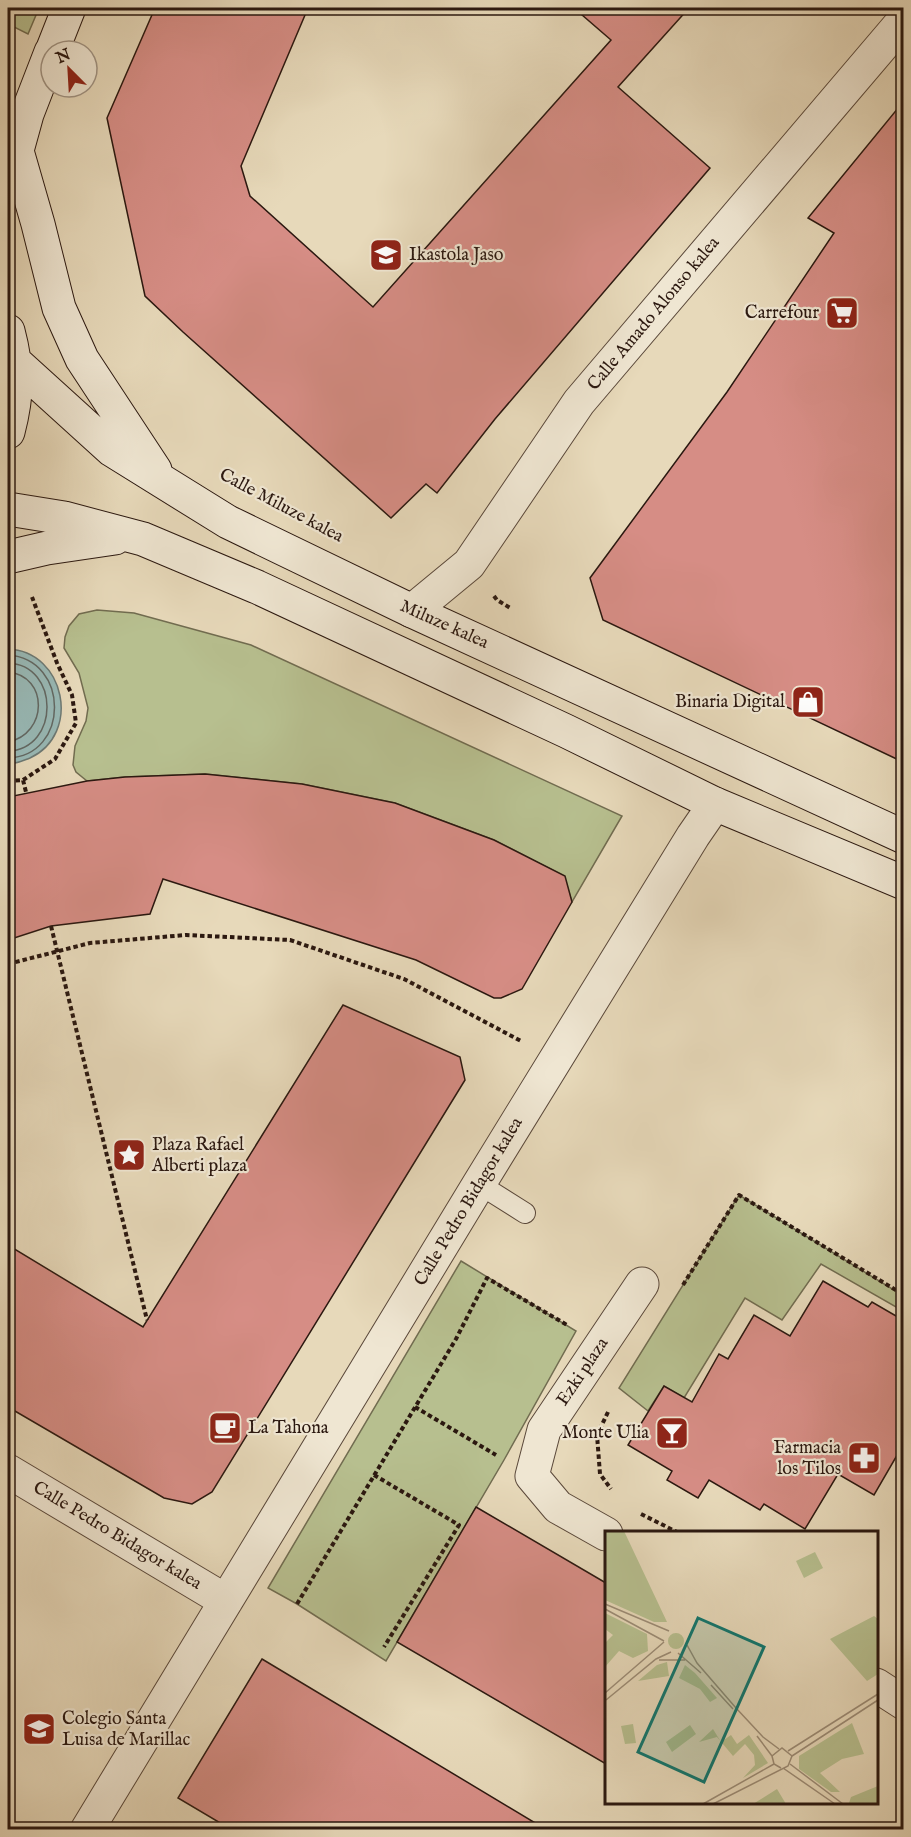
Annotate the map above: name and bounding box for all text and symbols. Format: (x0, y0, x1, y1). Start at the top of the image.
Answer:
north arrow (39, 39, 99, 99)
text: N (52, 45, 74, 69)
street label: Calle Amado Alonso kalea (583, 232, 725, 396)
school or university icon: Ikastola Jaso (368, 237, 404, 273)
place label: Ikastola Jaso (409, 244, 504, 267)
supermarket icon: Carrefour (824, 295, 860, 331)
place label: Carrefour (745, 302, 819, 325)
street label: Calle Miluze kalea (215, 464, 347, 548)
street label: Miluze kalea (396, 595, 492, 655)
shop icon: Binaria Digital (790, 684, 826, 720)
place label: Binaria Digital (675, 691, 785, 714)
street label: Calle Pedro Bidagor kalea (409, 1113, 529, 1291)
place label: Plaza Rafael Alberti plaza (151, 1134, 247, 1178)
place icon: Plaza Rafael Alberti plaza (111, 1137, 147, 1173)
street label: Ezki plaza (552, 1333, 614, 1411)
cafe icon: La Tahona (207, 1410, 243, 1446)
bar icon: Monte Ulia (654, 1415, 690, 1451)
place label: La Tahona (248, 1417, 329, 1440)
place label: Monte Ulia (562, 1422, 649, 1445)
place label: Farmacia los Tilos (773, 1437, 841, 1481)
pharmacy icon: Farmacia los Tilos (846, 1440, 882, 1476)
street label: Calle Pedro Bidagor kalea (28, 1476, 206, 1596)
inset map (605, 1531, 878, 1804)
place label: Colegio Santa Luisa de Marillac (62, 1708, 191, 1752)
school or university icon: Colegio Santa Luisa de Marillac (21, 1711, 57, 1747)

